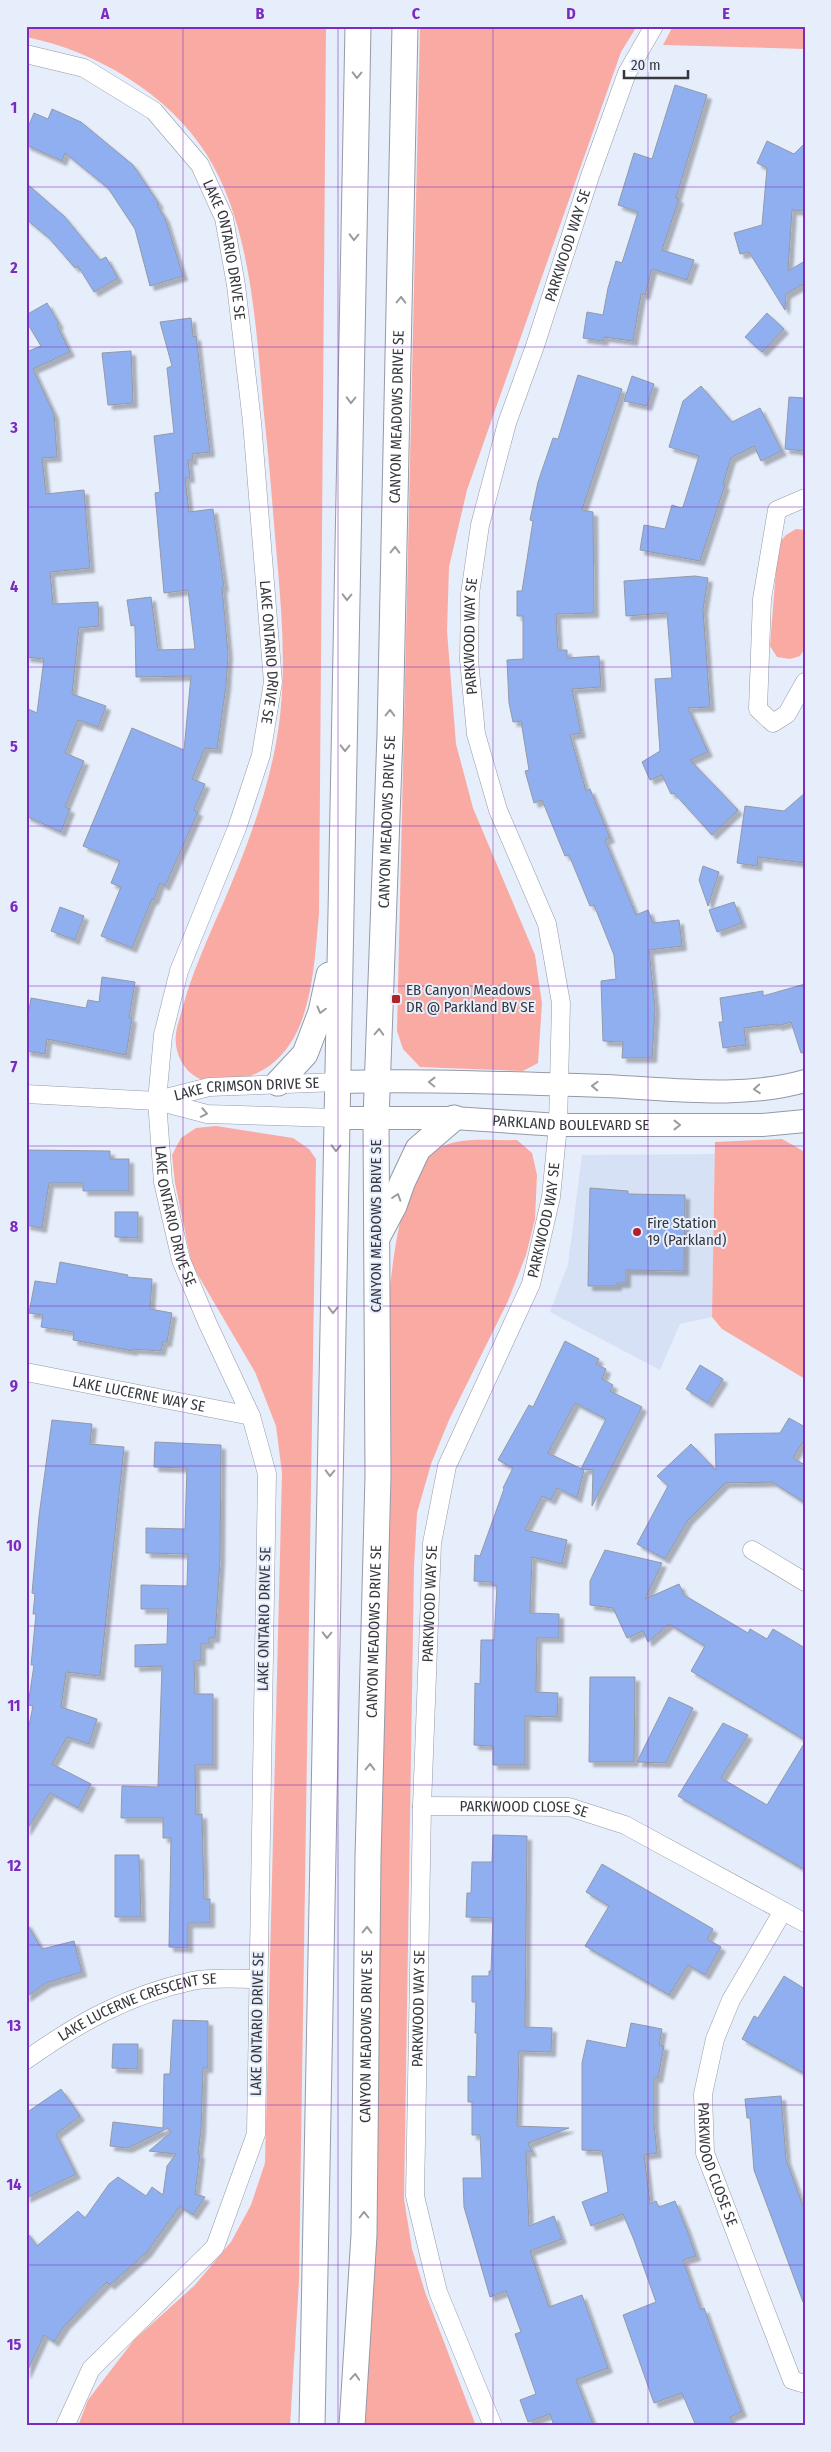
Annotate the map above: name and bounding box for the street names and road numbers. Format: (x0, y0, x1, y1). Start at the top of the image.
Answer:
street label: LAKE ONTARIO DRIVE SE (199, 177, 249, 321)
street label: PARKWOOD WAY SE (541, 187, 594, 304)
street label: CANYON MEADOWS DRIVE SE (386, 330, 408, 504)
street label: PARKWOOD WAY SE (460, 576, 481, 695)
street label: LAKE ONTARIO DRIVE SE (256, 580, 282, 725)
street label: CANYON MEADOWS DRIVE SE (375, 735, 399, 909)
street label: LAKE CRIMSON DRIVE SE (172, 1074, 320, 1105)
street label: PARKLAND BOULEVARD SE (492, 1112, 649, 1134)
street label: CANYON MEADOWS DRIVE SE (367, 1140, 385, 1312)
street label: LAKE ONTARIO DRIVE SE (151, 1145, 200, 1289)
street label: PARKWOOD WAY SE (524, 1162, 563, 1280)
street label: LAKE LUCERNE WAY SE (71, 1372, 207, 1416)
street label: CANYON MEADOWS DRIVE SE (363, 1545, 385, 1718)
street label: PARKWOOD WAY SE (418, 1545, 441, 1663)
street label: LAKE ONTARIO DRIVE SE (254, 1547, 274, 1691)
street label: PARKWOOD CLOSE SE (460, 1797, 590, 1822)
street label: CANYON MEADOWS DRIVE SE (356, 1950, 376, 2123)
street label: PARKWOOD WAY SE (408, 1950, 428, 2067)
street label: LAKE ONTARIO DRIVE SE (247, 1952, 267, 2096)
street label: LAKE LUCERNE CRESCENT SE (55, 1970, 217, 2045)
street label: PARKWOOD CLOSE SE (694, 2102, 741, 2229)

